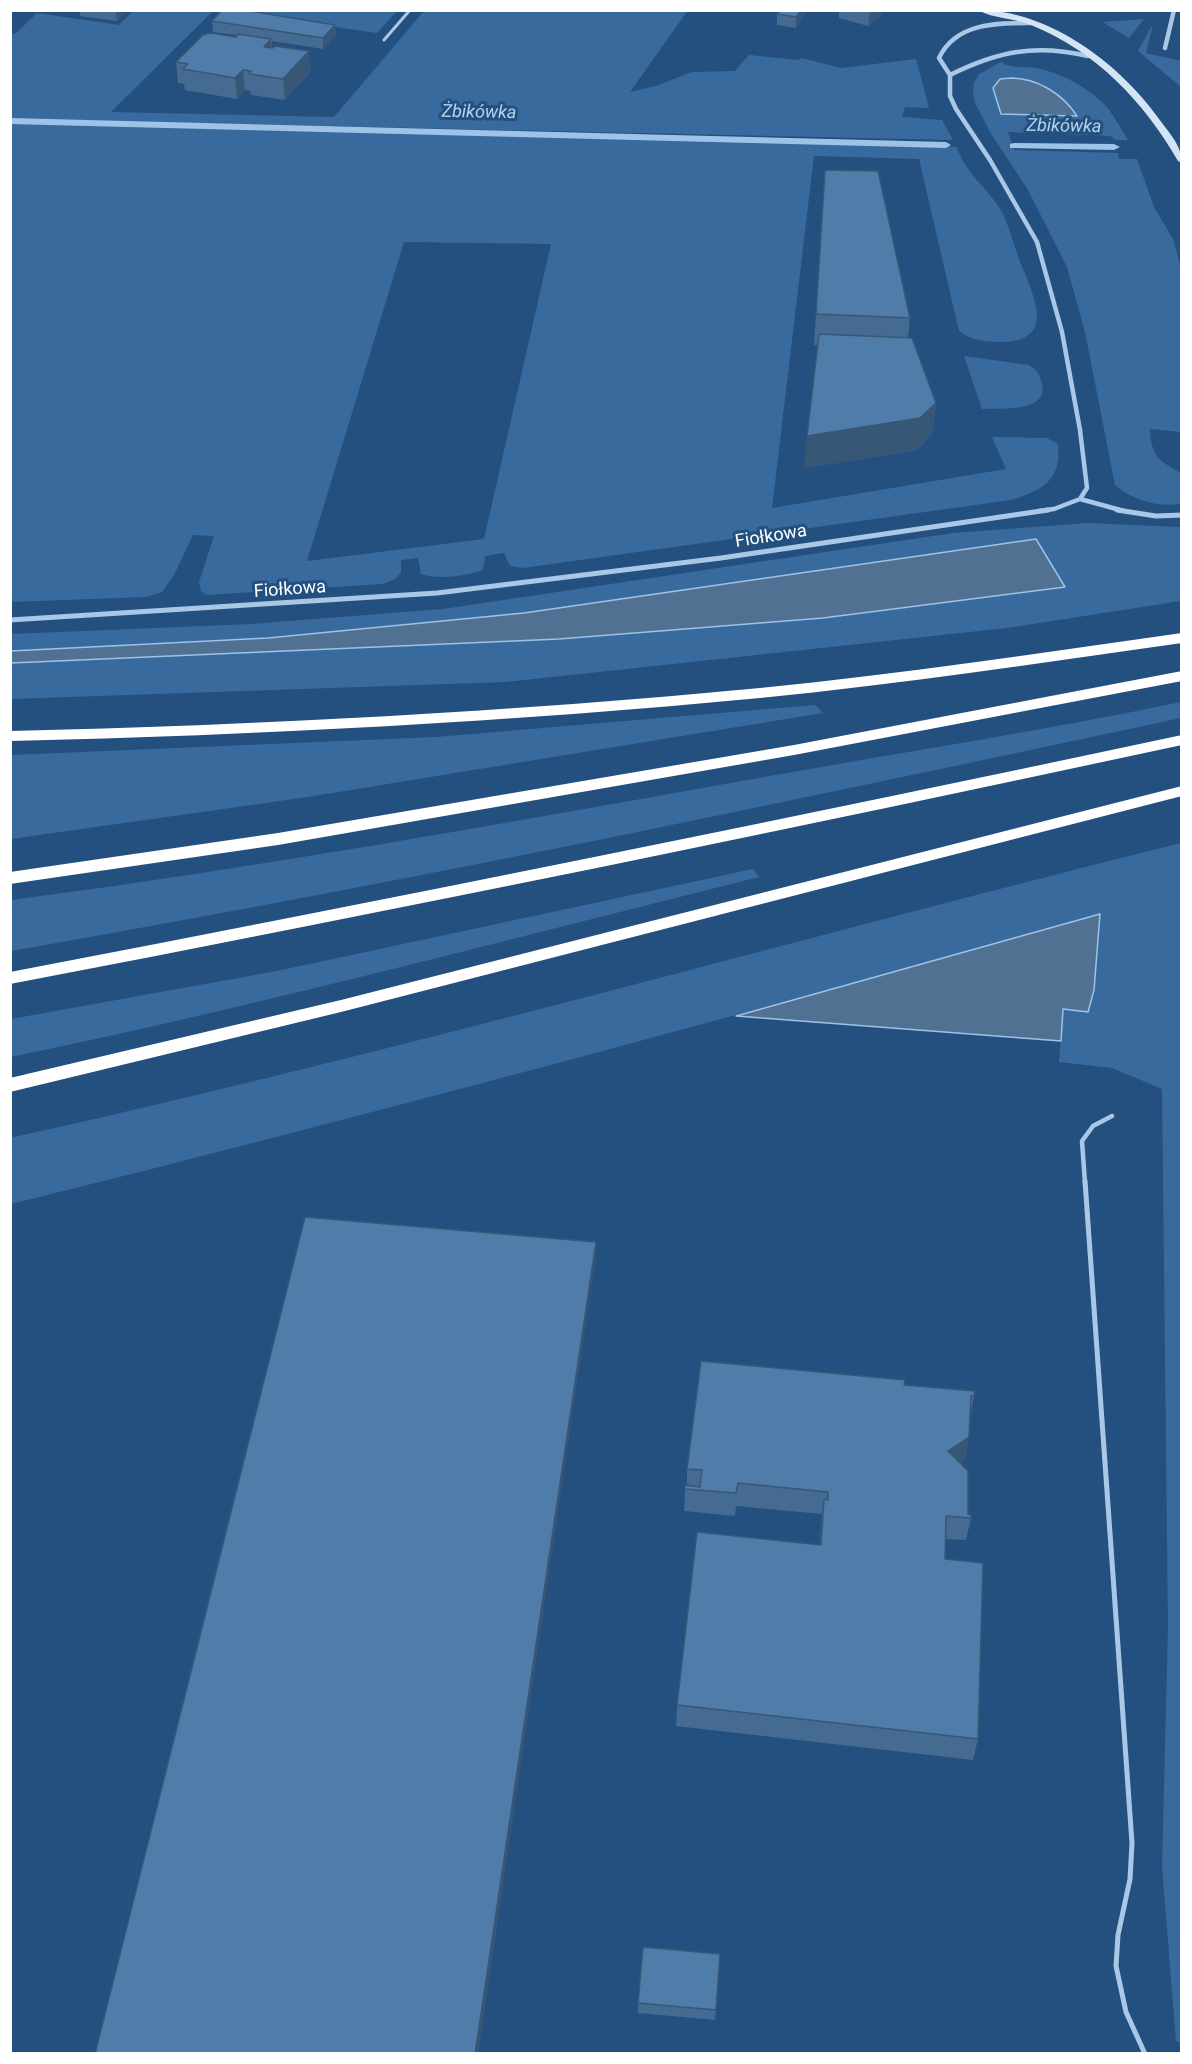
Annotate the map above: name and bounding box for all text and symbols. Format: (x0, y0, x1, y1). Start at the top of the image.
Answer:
water label: Żbikówka (441, 102, 517, 124)
water label: Żbikówka (1026, 116, 1102, 138)
street label: Fiołkowa (734, 521, 808, 553)
street label: Fiołkowa (253, 577, 327, 603)

